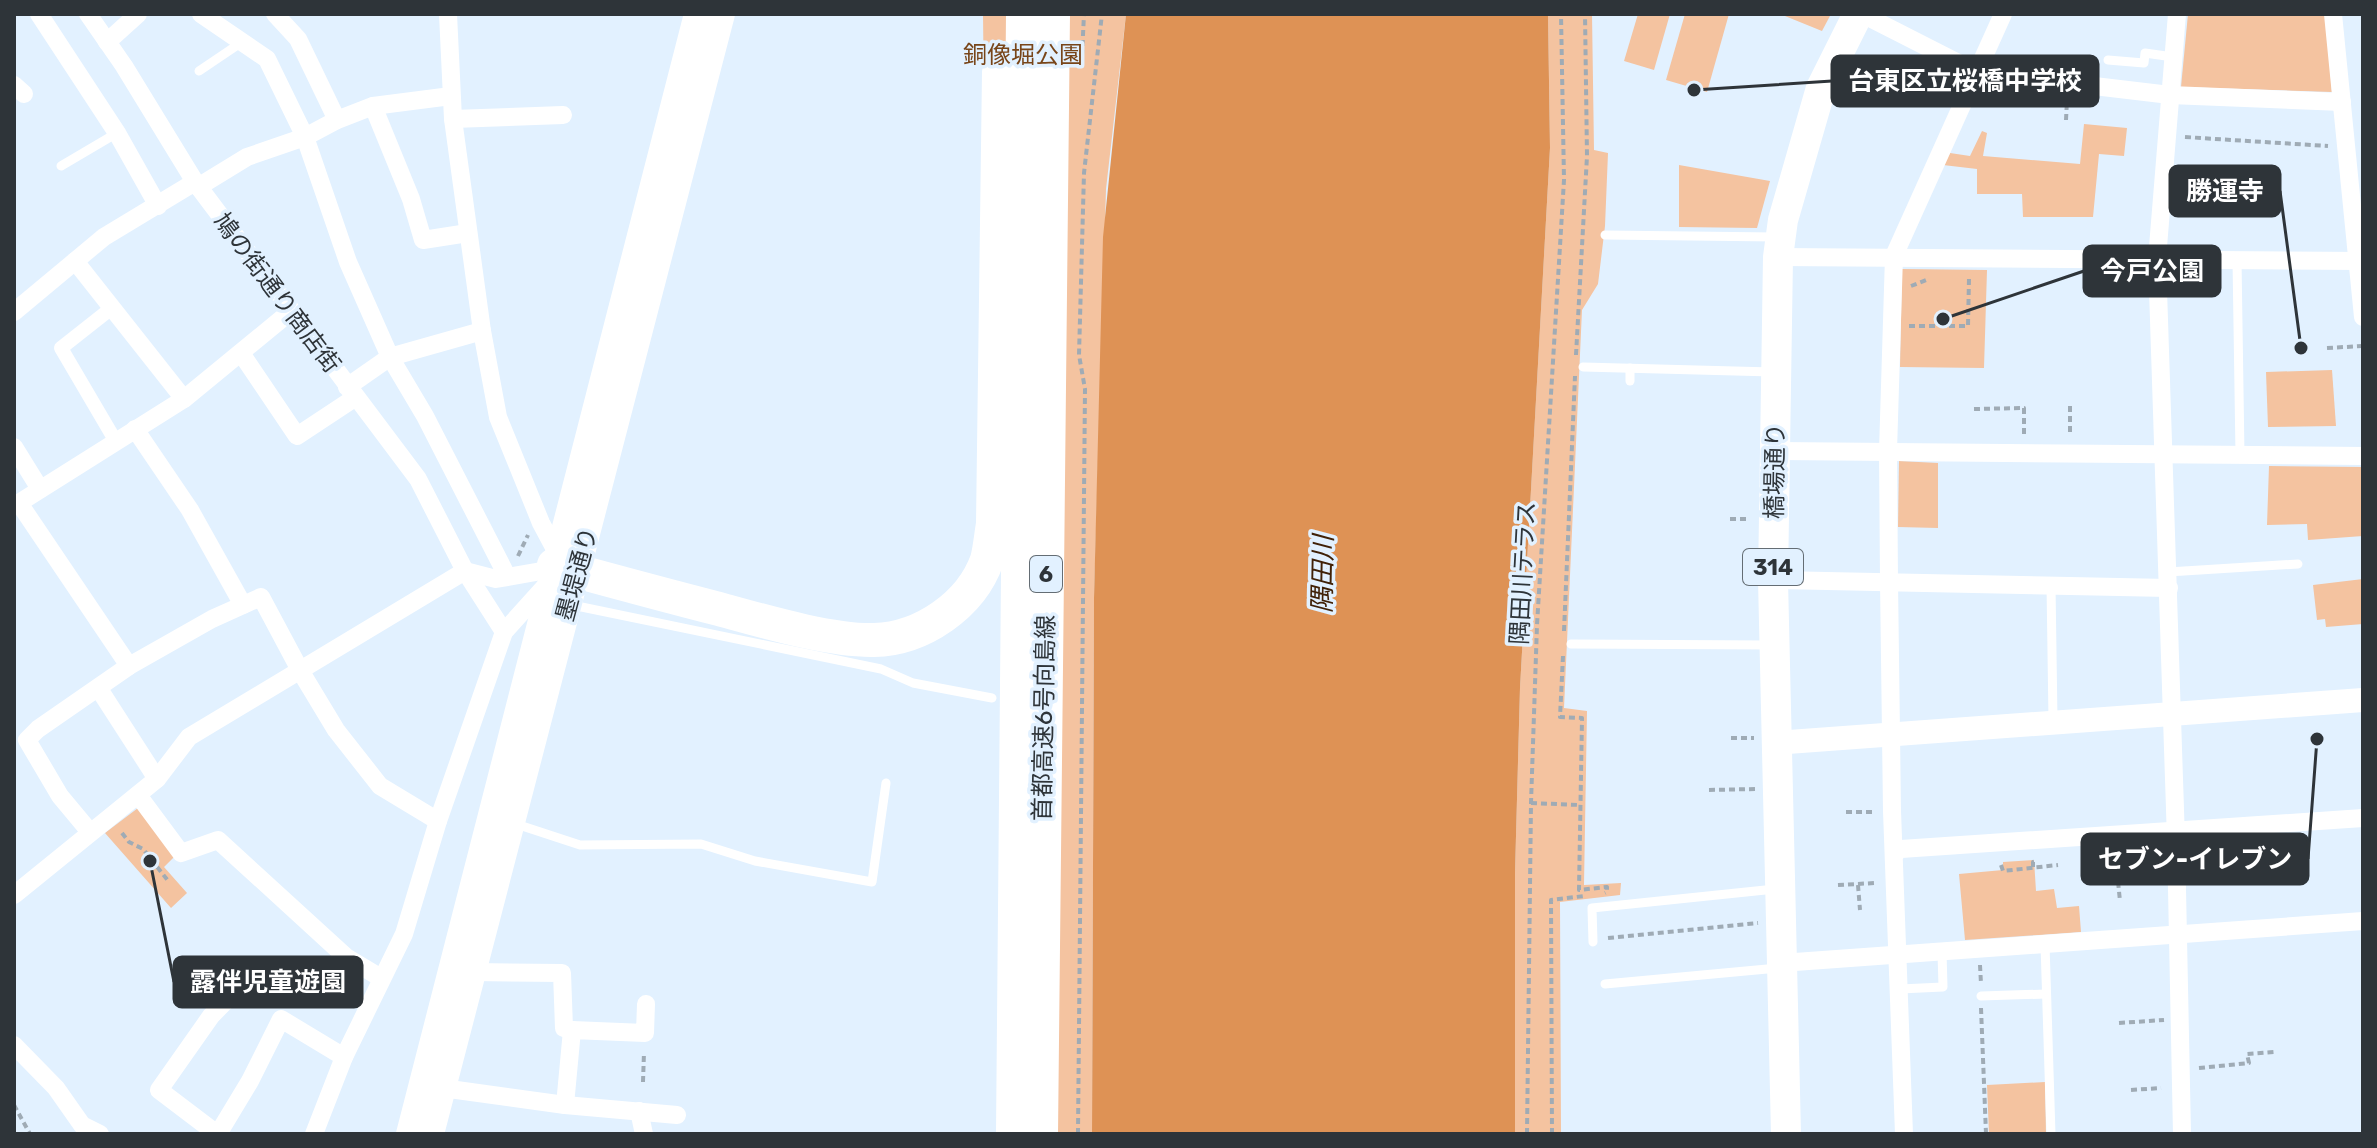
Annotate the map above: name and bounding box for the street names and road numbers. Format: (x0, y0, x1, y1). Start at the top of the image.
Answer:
street label: 鳩の街通り商店街 (208, 208, 346, 378)
street label: 橋場通り (1760, 423, 1790, 519)
street label: 隅田川テラス (1505, 501, 1541, 645)
street label: 墨堤通り (551, 524, 603, 624)
road number: 314 (1743, 549, 1803, 585)
road number: 6 (1030, 556, 1062, 592)
street label: 首都高速6号向島線 (1028, 615, 1060, 821)

